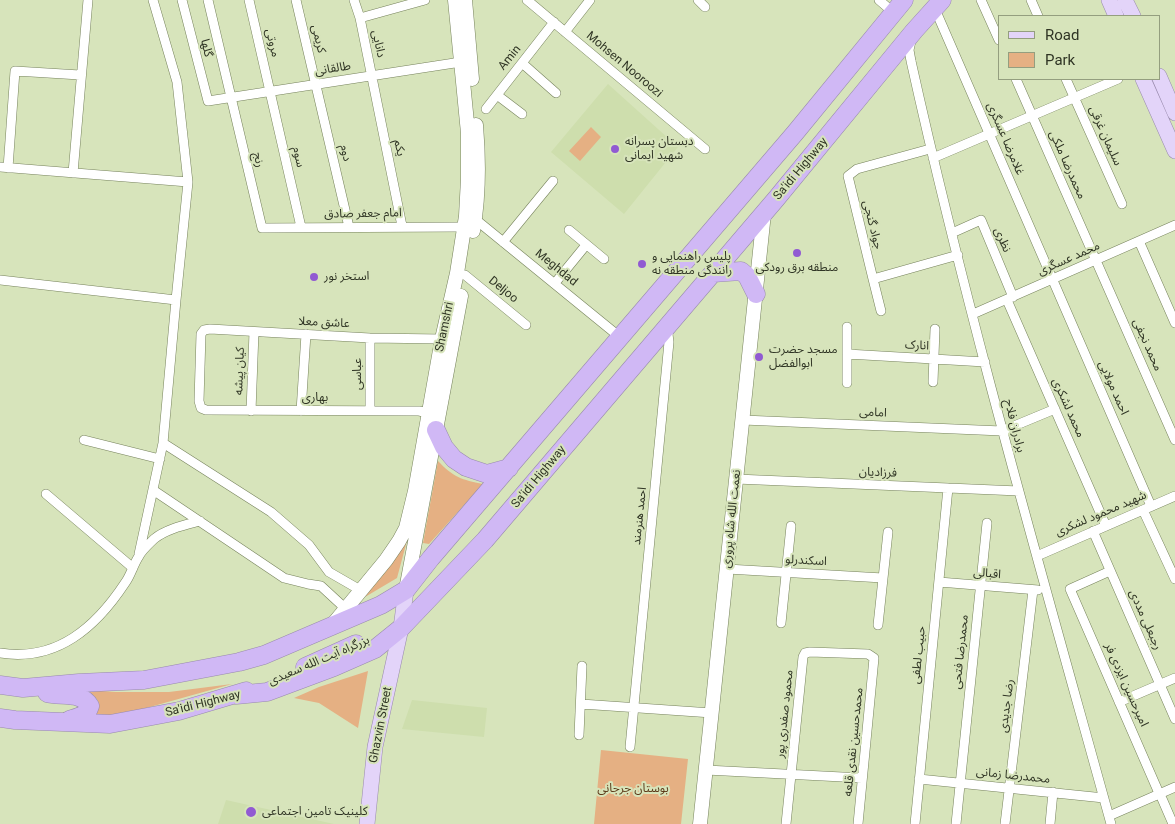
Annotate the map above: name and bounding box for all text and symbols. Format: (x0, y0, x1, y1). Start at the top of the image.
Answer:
legend (998, 15, 1160, 80)
street label: کریمی (308, 23, 328, 55)
text: Road (1045, 26, 1079, 44)
street label: مروتی (262, 27, 282, 59)
street label: دانایی (368, 29, 388, 59)
street label: Mohsen Nooroozi (583, 29, 665, 101)
street label: گلها (197, 37, 215, 59)
street label: Amin (496, 43, 524, 73)
text: Park (1045, 51, 1075, 69)
street label: طالقانی (314, 59, 352, 79)
street label: غلامرضا عسگری (983, 101, 1027, 177)
street label: سلیمان غرقی (1085, 104, 1125, 168)
street label: محمدرضا ملکی (1045, 129, 1089, 201)
place label: دبستان پسرانه شهید ایمانی (625, 135, 693, 163)
street label: Sa'idi Highway (771, 135, 831, 203)
street label: یکم (390, 138, 408, 158)
street label: دوم (336, 143, 354, 163)
marker: دبستان پسرانه شهید ایمانی (609, 143, 621, 155)
street label: سوم (289, 145, 307, 169)
street label: رنج (249, 151, 267, 169)
street label: جواد گنجی (859, 199, 885, 251)
street label: امام جعفر صادق (324, 206, 402, 222)
street label: نظری (990, 225, 1014, 255)
street label: محمد عسگری (1036, 239, 1102, 279)
street label: Meghdad (532, 247, 580, 289)
marker: منطقه برق رودکی (791, 247, 803, 259)
place label: پلیس راهنمایی و رانندگی منطقه نه (652, 250, 732, 278)
marker: پلیس راهنمایی و رانندگی منطقه نه (636, 258, 648, 270)
place label: منطقه برق رودکی (756, 261, 838, 275)
place label: استخر نور (324, 270, 369, 284)
marker: استخر نور (308, 271, 320, 283)
street label: Deljoo (485, 274, 521, 306)
street label: Shamshri (433, 301, 457, 353)
street label: عاشق معلا (298, 314, 350, 332)
street label: محمد نجفی (1129, 317, 1165, 373)
street label: انارک (905, 338, 929, 354)
place label: مسجد حضرت ابوالفضل (769, 343, 838, 371)
street label: کیان پیشه (232, 347, 248, 395)
marker: مسجد حضرت ابوالفضل (753, 351, 765, 363)
street label: عباسی (351, 358, 365, 390)
street label: احمد مولایی (1095, 359, 1131, 417)
street label: محمد لشکری (1049, 376, 1087, 440)
street label: بهاری (302, 391, 328, 405)
street label: برادران فلاح (1000, 398, 1028, 454)
street label: امامی (859, 405, 887, 421)
street label: Sa'idi Highway (509, 443, 569, 511)
street label: فرزادیان (859, 465, 897, 481)
street label: نعمت الله شاه پروری (720, 469, 744, 569)
street label: احمد هنرمند (630, 486, 650, 546)
street label: شهید محمود لشکری (1053, 488, 1149, 540)
street label: اسکندرلو (785, 553, 827, 569)
street label: اقبالی (973, 566, 1001, 582)
street label: رجبعلی مددی (1125, 588, 1165, 652)
street label: محمدرضا فتحی (950, 614, 972, 690)
street label: حبیب لطفی (909, 625, 929, 685)
street label: بزرگراه آیت الله سعیدی (266, 633, 372, 689)
street label: امیرحسین ایزدی فر (1101, 641, 1151, 729)
street label: محمود صفدری پور (773, 669, 797, 759)
street label: رضا جدیدی (997, 678, 1017, 734)
street label: Ghazvin Street (367, 686, 395, 764)
street label: محمدحسین نقدی قلعه (841, 687, 867, 797)
street label: Sa'idi Highway (164, 688, 242, 720)
street label: محمدرضا زمانی (975, 765, 1051, 787)
park label: بوستان جرجانی (597, 782, 669, 796)
marker: کلینیک تامین اجتماعی (244, 805, 258, 819)
place label: کلینیک تامین اجتماعی (262, 805, 368, 819)

